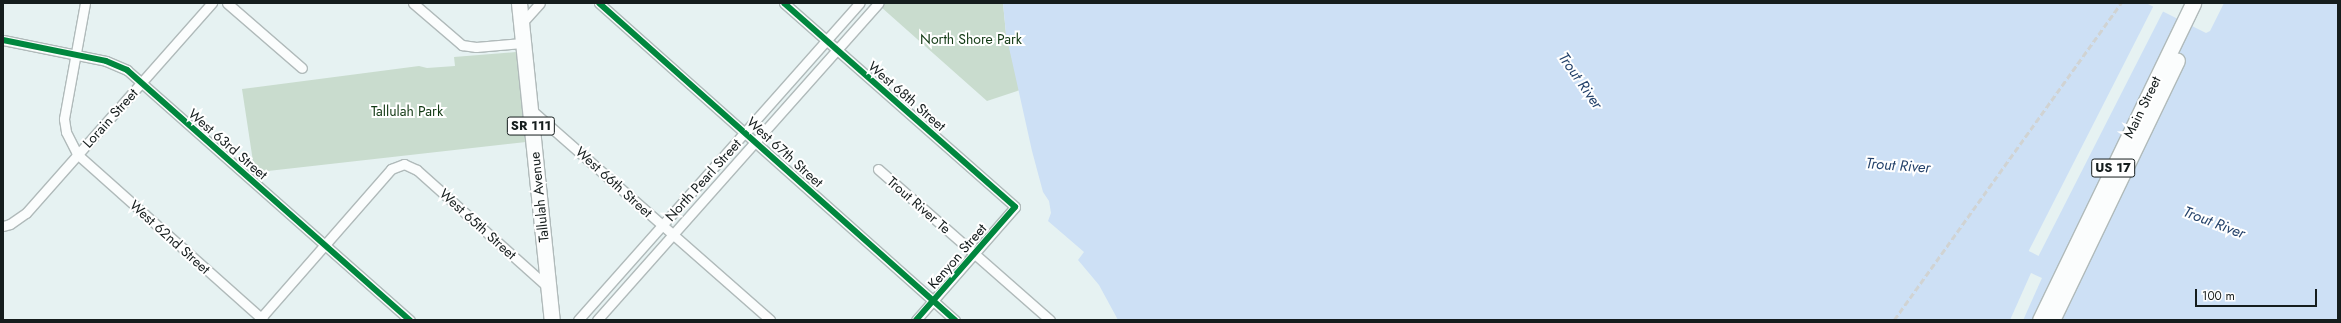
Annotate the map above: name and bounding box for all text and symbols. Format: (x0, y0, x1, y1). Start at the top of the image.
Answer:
park label: North Shore Park (920, 31, 1022, 47)
water label: Trout River (1554, 49, 1606, 113)
street label: West 68th Street (865, 58, 949, 134)
street label: Main Street (2120, 73, 2164, 141)
street label: Lorain Street (79, 85, 141, 151)
park label: Tallulah Park (371, 103, 443, 119)
street label: West 63rd Street (185, 105, 271, 183)
street label: West 67th Street (743, 113, 827, 191)
road number: SR 111 (506, 115, 556, 137)
street label: North Pearl Street (662, 135, 744, 225)
street label: West 66th Street (572, 143, 656, 221)
street label: Tallulah Avenue (526, 151, 552, 243)
water label: Trout River (1865, 155, 1931, 177)
road number: US 17 (2091, 157, 2135, 179)
street label: Trout River Te (884, 173, 954, 237)
street label: West 65th Street (436, 185, 520, 263)
street label: West 62nd Street (126, 197, 214, 277)
water label: Trout River (2181, 203, 2247, 243)
street label: Kenyon Street (924, 220, 990, 292)
scale bar (2197, 281, 2319, 307)
text: 100 m (2202, 287, 2235, 305)

